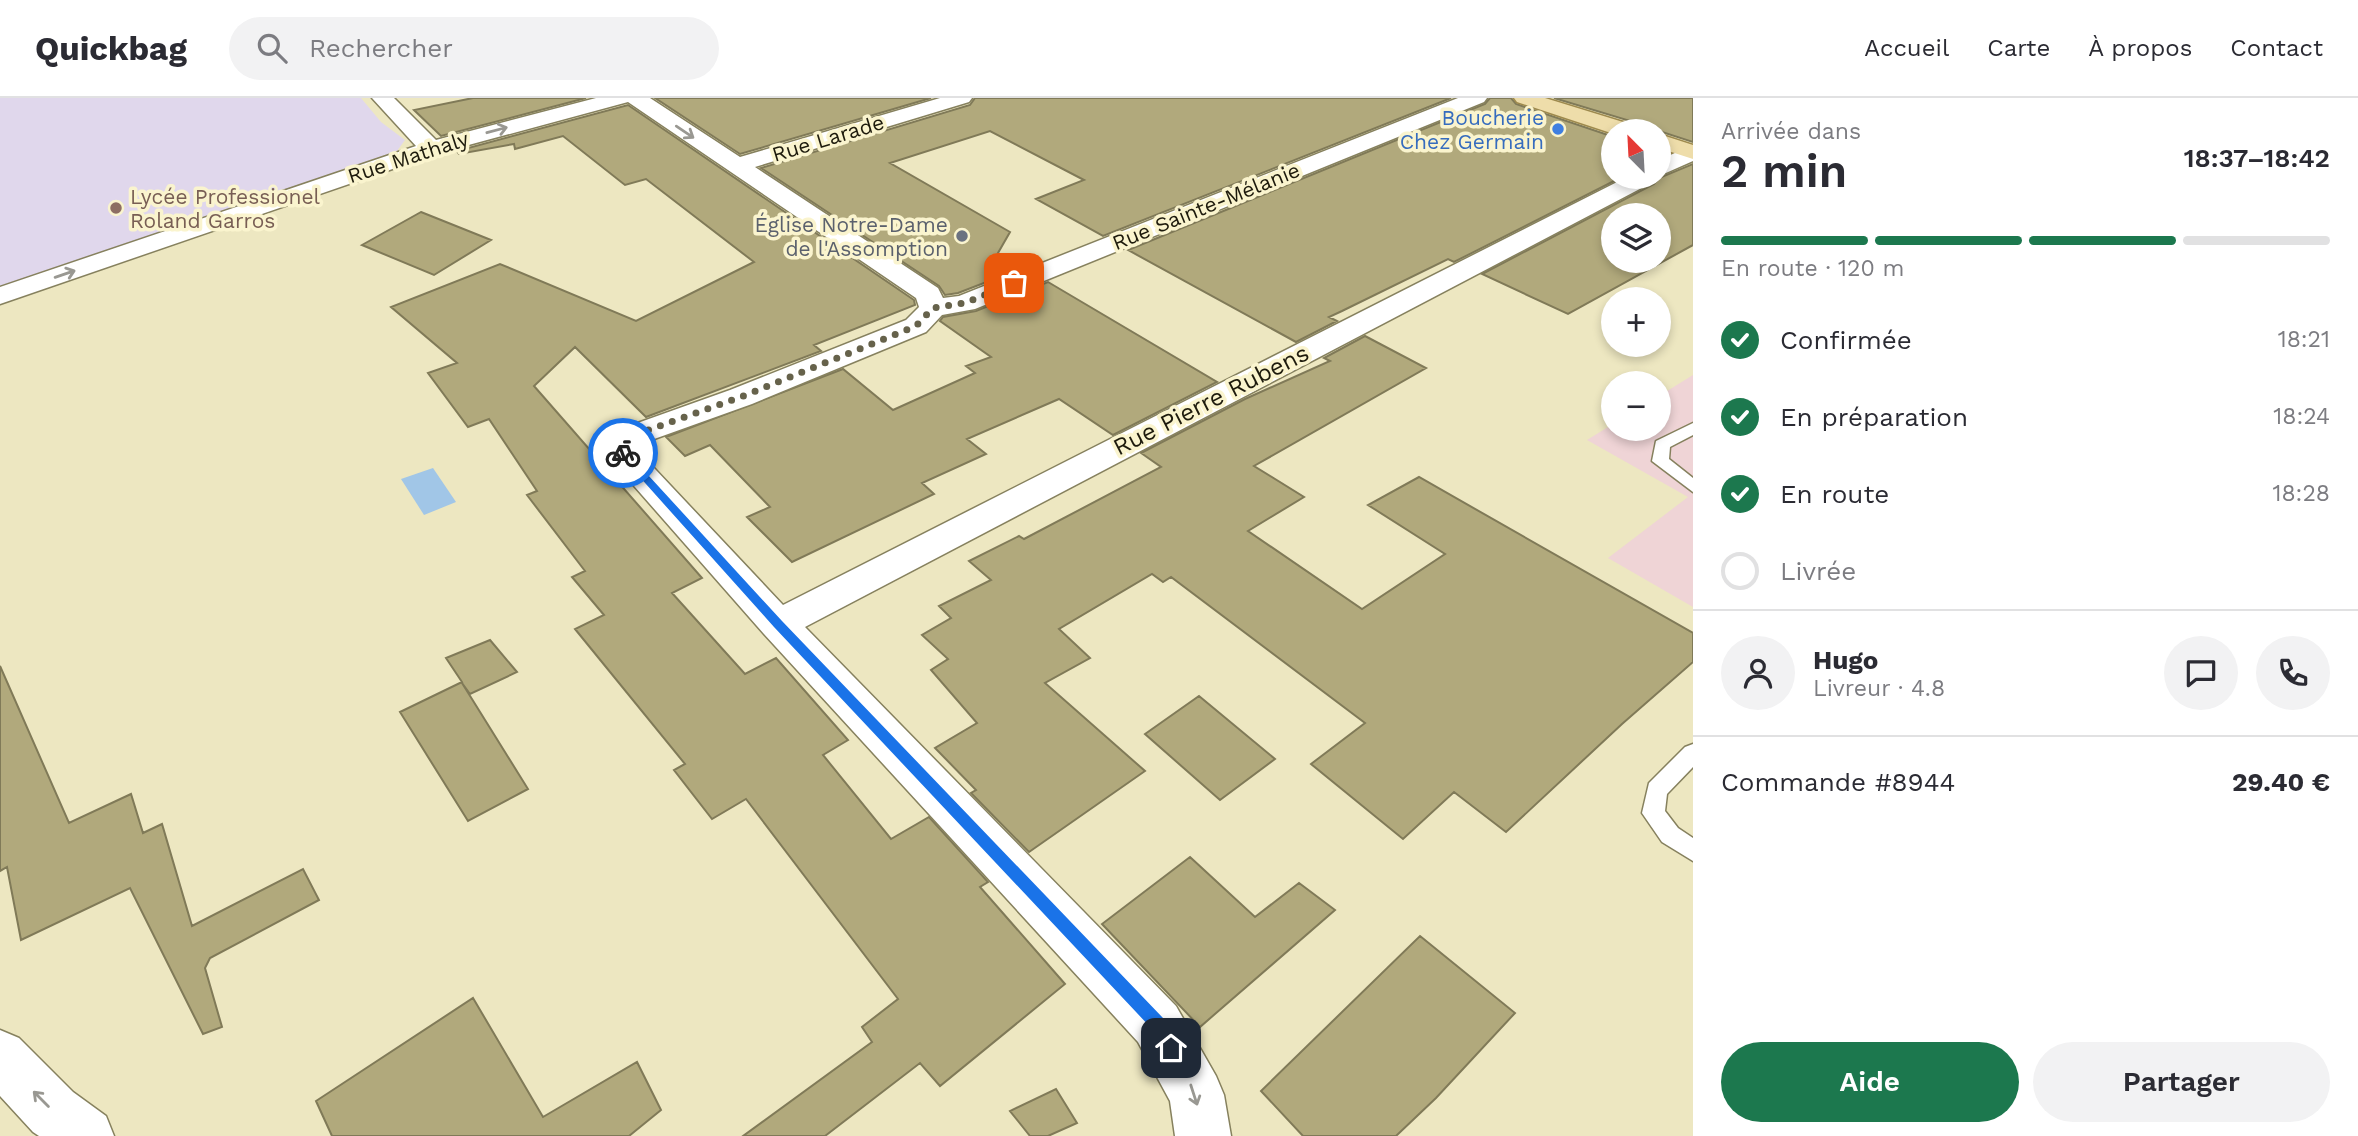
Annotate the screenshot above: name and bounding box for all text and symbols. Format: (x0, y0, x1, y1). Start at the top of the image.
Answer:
search box (229, 17, 719, 80)
text: Quickbag (35, 29, 187, 68)
icon: search (253, 29, 291, 67)
text: Rechercher (309, 33, 453, 63)
text: Accueil (1864, 34, 1949, 62)
text: Carte (1987, 34, 2050, 62)
text: À propos (2088, 34, 2192, 62)
text: Contact (2230, 34, 2323, 62)
place label: Boucherie Chez Germain (1400, 105, 1544, 154)
street label: Rue Larade (769, 109, 887, 167)
text: Arrivée dans (1721, 118, 1861, 145)
north arrow (1601, 119, 1671, 189)
map controls (1601, 119, 1671, 441)
marker: Boucherie Chez Germain (1550, 121, 1566, 137)
one-way arrow (485, 123, 508, 136)
one-way arrow (675, 125, 694, 139)
street label: Rue Mathaly (344, 126, 472, 188)
text: 18:37–18:42 (2184, 143, 2330, 173)
text: 2 min (1721, 144, 1847, 198)
street label: Rue Sainte-Mélanie (1109, 157, 1303, 255)
place label: Lycée Professionel Roland Garros (130, 184, 321, 233)
marker: Lycée Professionel Roland Garros (108, 200, 124, 216)
button: layers (1601, 203, 1671, 273)
place label: Église Notre-Dame de l'Assomption (754, 212, 948, 261)
marker: Église Notre-Dame de l'Assomption (954, 228, 970, 244)
pin (984, 253, 1044, 313)
text: En route · 120 m (1721, 255, 1905, 282)
icon: bag (995, 264, 1033, 302)
one-way arrow (53, 267, 75, 279)
button: + (1601, 287, 1671, 357)
icon: check (1721, 321, 1759, 359)
text: Confirmée (1780, 325, 1912, 355)
text: 18:21 (2278, 326, 2330, 353)
street label: Rue Pierre Rubens (1109, 339, 1313, 461)
button: − (1601, 371, 1671, 441)
icon: check (1721, 398, 1759, 436)
text: En préparation (1780, 402, 1968, 432)
text: 18:24 (2273, 403, 2330, 430)
courier (588, 418, 658, 488)
icon: bike (604, 434, 642, 472)
icon: check (1721, 475, 1759, 513)
text: En route (1780, 479, 1889, 509)
text: 18:28 (2272, 480, 2330, 507)
text: Livrée (1780, 556, 1856, 586)
button: person (1721, 636, 1795, 710)
button: chat (2164, 636, 2238, 710)
button: phone (2256, 636, 2330, 710)
text: Hugo (1813, 645, 1878, 675)
text: Livreur · 4.8 (1813, 675, 1945, 702)
text: Commande #8944 (1721, 767, 1955, 797)
text: 29.40 € (2232, 767, 2330, 797)
pin (1141, 1018, 1201, 1078)
icon: home (1152, 1029, 1190, 1067)
button: Aide (1721, 1042, 2019, 1122)
button: Partager (2033, 1042, 2330, 1122)
one-way arrow (1189, 1083, 1202, 1105)
one-way arrow (33, 1091, 50, 1108)

